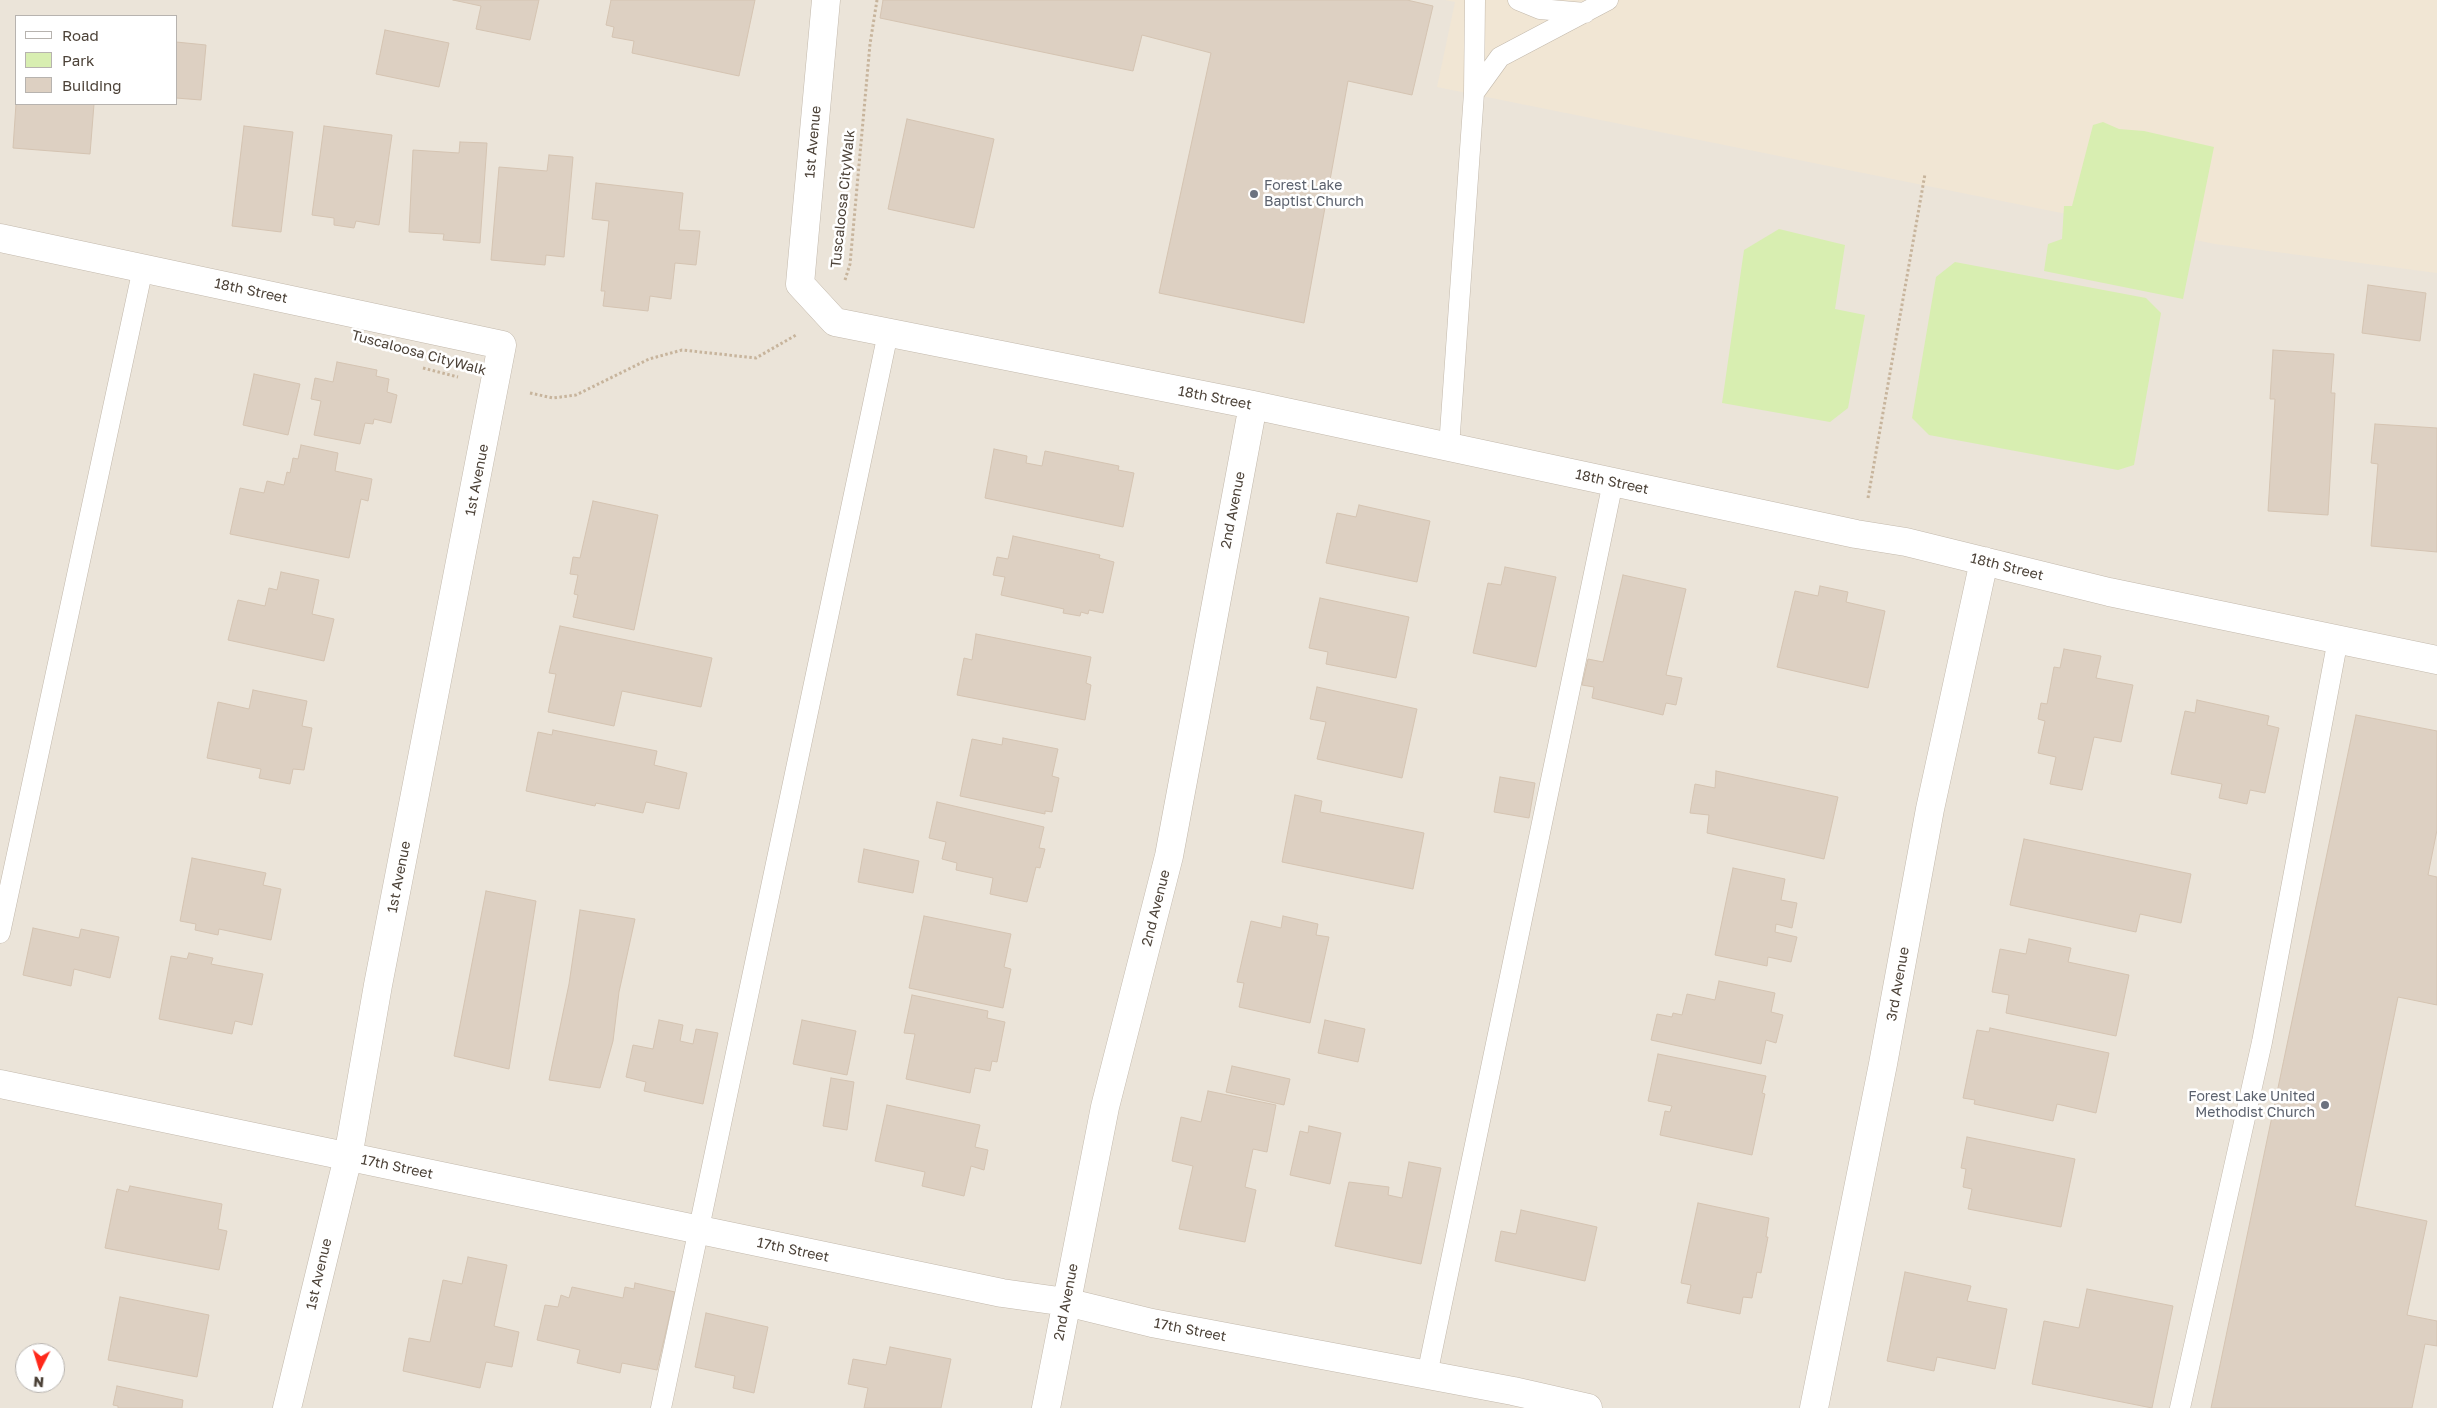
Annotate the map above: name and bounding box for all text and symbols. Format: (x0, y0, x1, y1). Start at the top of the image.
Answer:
legend (15, 15, 178, 105)
text: Road (62, 26, 99, 44)
text: Park (62, 51, 94, 69)
text: Building (62, 76, 122, 94)
street label: 1st Avenue (801, 105, 825, 179)
street label: Tuscaloosa CityWalk (827, 129, 859, 269)
place label: Forest Lake Baptist Church (1264, 178, 1364, 210)
marker: Forest Lake Baptist Church (1248, 188, 1260, 200)
street label: 18th Street (213, 275, 289, 307)
street label: Tuscaloosa CityWalk (350, 327, 488, 379)
street label: 18th Street (1177, 383, 1253, 413)
street label: 1st Avenue (462, 443, 492, 517)
street label: 18th Street (1574, 466, 1650, 498)
street label: 2nd Avenue (1217, 470, 1249, 550)
street label: 18th Street (1969, 550, 2045, 584)
street label: 1st Avenue (384, 840, 414, 914)
street label: 2nd Avenue (1138, 868, 1174, 948)
street label: 3rd Avenue (1883, 946, 1913, 1022)
place label: Forest Lake United Methodist Church (2188, 1089, 2315, 1122)
marker: Forest Lake United Methodist Church (2319, 1099, 2331, 1111)
street label: 17th Street (359, 1151, 435, 1183)
street label: 17th Street (755, 1234, 831, 1266)
street label: 1st Avenue (303, 1237, 335, 1311)
street label: 2nd Avenue (1050, 1262, 1082, 1342)
street label: 17th Street (1152, 1315, 1228, 1345)
north arrow (15, 1343, 65, 1393)
text: N (33, 1374, 45, 1391)

